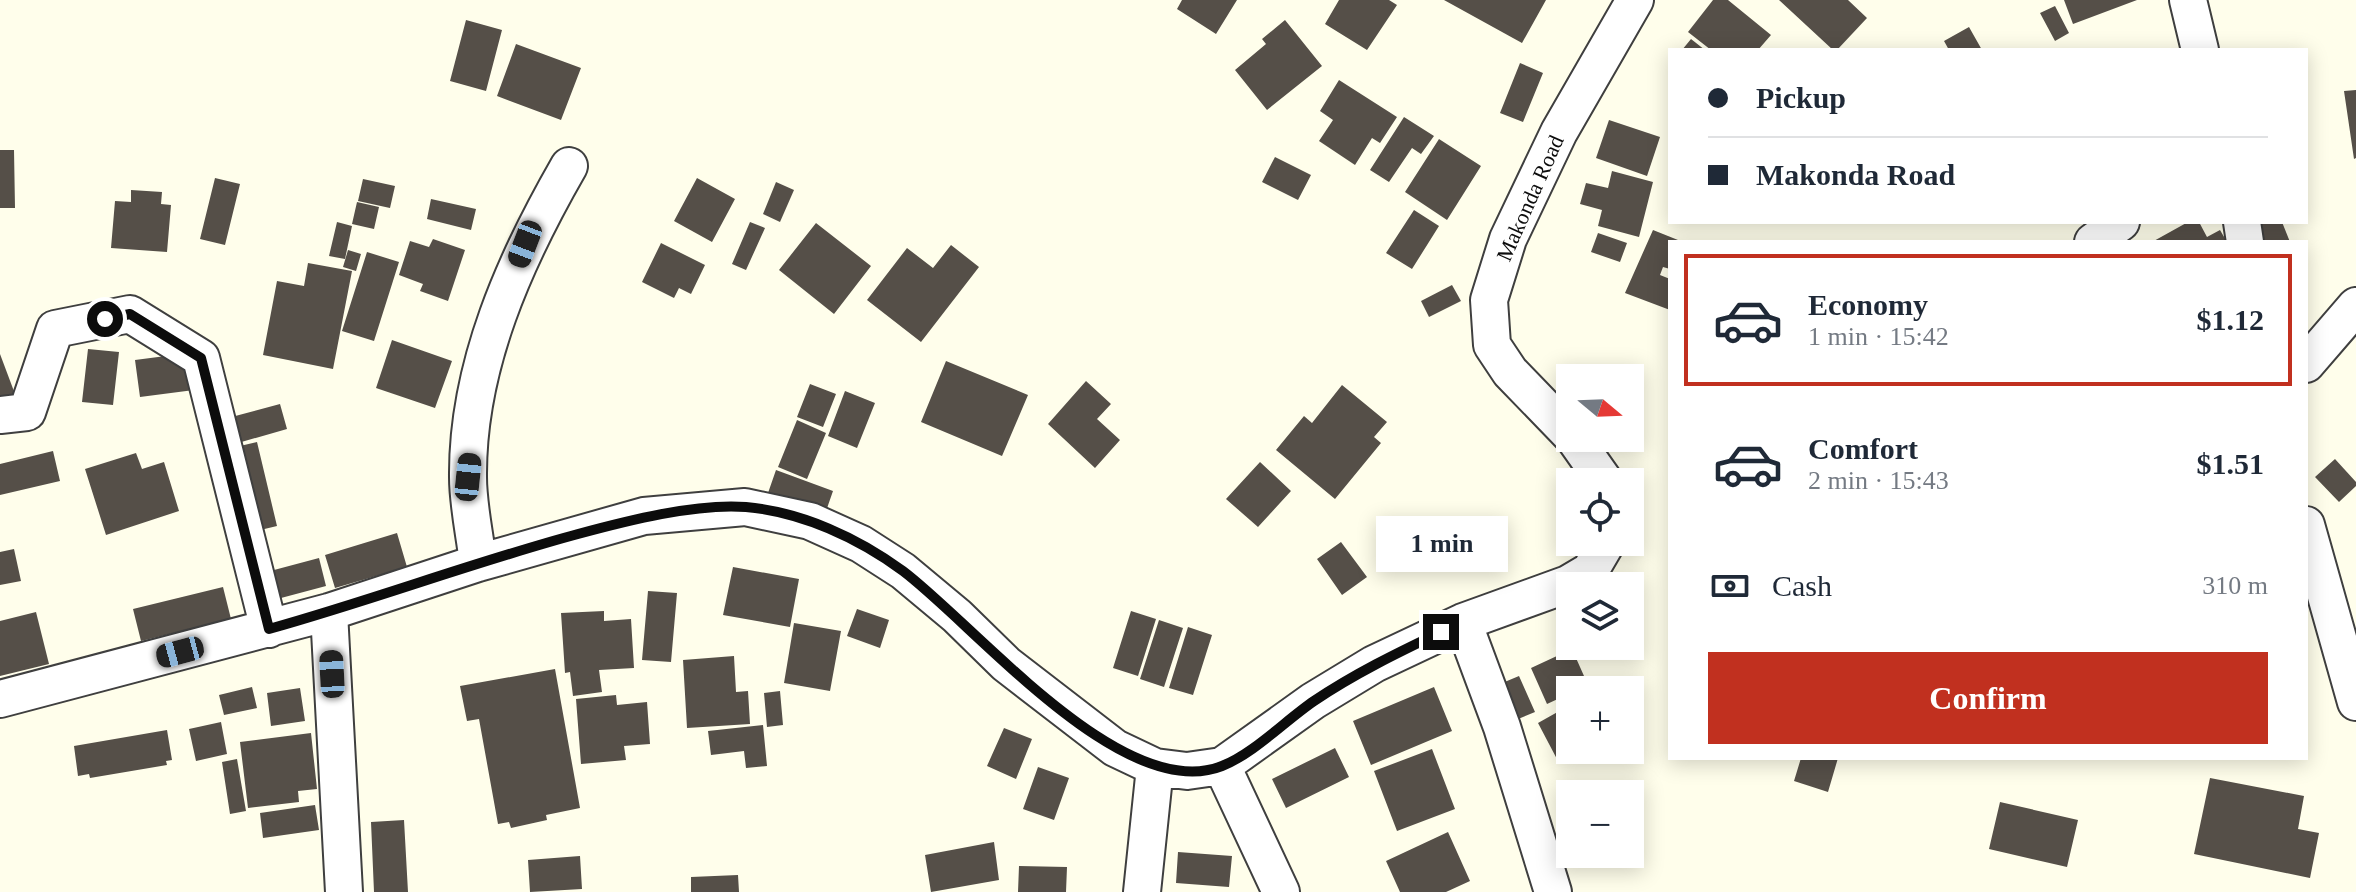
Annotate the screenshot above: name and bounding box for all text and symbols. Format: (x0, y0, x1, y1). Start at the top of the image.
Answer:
text: Pickup (1756, 81, 1846, 114)
street label: Makonda Road (1491, 131, 1569, 265)
text: Makonda Road (1756, 158, 1955, 191)
car (505, 217, 545, 271)
icon: car (1712, 284, 1784, 356)
text: Economy (1808, 288, 1928, 321)
route start (87, 301, 123, 337)
text: $1.12 (2197, 303, 2264, 336)
text: 1 min · 15:42 (1808, 322, 1949, 351)
north arrow (1556, 364, 1644, 452)
map controls (1556, 364, 1644, 868)
icon: car (1712, 428, 1784, 500)
text: Comfort (1808, 432, 1918, 465)
text: $1.51 (2197, 447, 2264, 480)
car (454, 452, 482, 502)
text: 2 min · 15:43 (1808, 466, 1949, 495)
button: locate (1556, 468, 1644, 556)
callout: 1 min (1375, 516, 1507, 572)
text: 1 min (1411, 529, 1473, 558)
icon: cash (1708, 564, 1752, 608)
text: Cash (1772, 569, 1832, 602)
text: 310 m (2202, 571, 2268, 600)
button: layers (1556, 572, 1644, 660)
route end (1423, 614, 1459, 650)
car (154, 634, 206, 670)
car (319, 649, 345, 699)
button: Confirm (1708, 652, 2268, 744)
button: + (1556, 676, 1644, 764)
button: − (1556, 780, 1644, 868)

